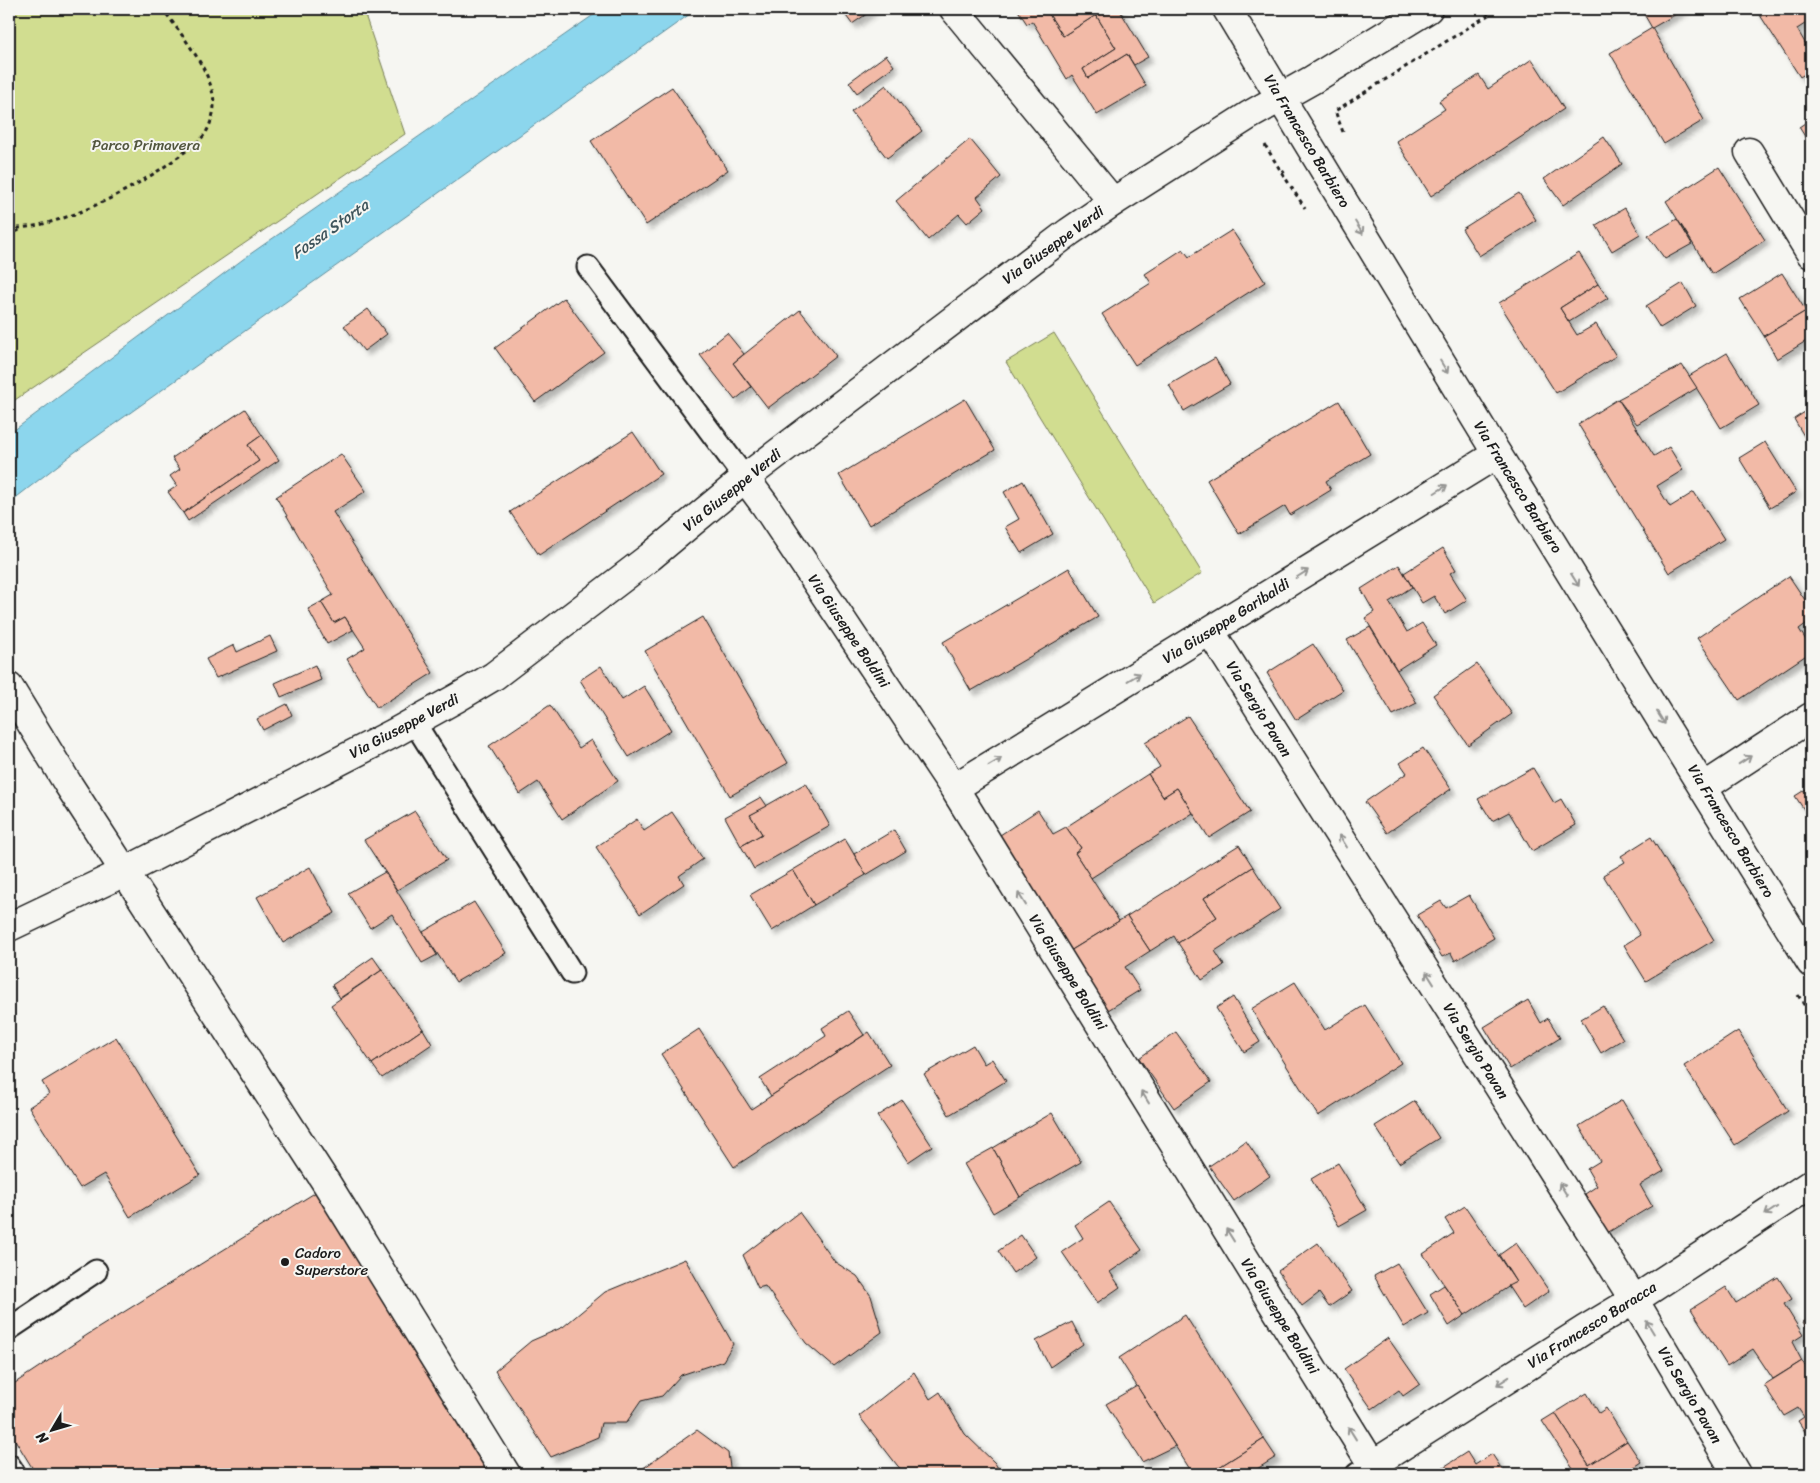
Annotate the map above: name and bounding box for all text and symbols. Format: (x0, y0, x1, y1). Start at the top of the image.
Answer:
street label: Via Francesco Barbiero (1257, 69, 1358, 213)
park label: Parco Primavera (92, 132, 201, 158)
water label: Fossa Storta (285, 190, 377, 267)
street label: Via Giuseppe Verdi (996, 198, 1110, 291)
one-way arrow (1355, 221, 1365, 235)
one-way arrow (1438, 360, 1449, 374)
street label: Via Francesco Barbiero (1467, 416, 1570, 559)
street label: Via Giuseppe Verdi (677, 441, 788, 538)
one-way arrow (1433, 483, 1447, 493)
street label: Via Giuseppe Boldini (801, 568, 898, 694)
one-way arrow (1295, 569, 1309, 579)
street label: Via Giuseppe Garibaldi (1157, 571, 1296, 671)
one-way arrow (1570, 572, 1580, 586)
street label: Via Sergio Pavan (1219, 656, 1299, 762)
one-way arrow (1126, 672, 1140, 682)
street label: Via Giuseppe Verdi (344, 686, 464, 766)
one-way arrow (1656, 710, 1666, 724)
one-way arrow (1737, 755, 1751, 765)
one-way arrow (988, 757, 1002, 767)
street label: Via Francesco Barbiero (1681, 759, 1782, 903)
one-way arrow (1338, 834, 1348, 848)
one-way arrow (1017, 892, 1027, 906)
street label: Via Giuseppe Boldini (1022, 909, 1115, 1036)
one-way arrow (1425, 972, 1435, 986)
street label: Via Sergio Pavan (1436, 998, 1516, 1104)
one-way arrow (1139, 1090, 1149, 1104)
one-way arrow (1558, 1183, 1568, 1197)
one-way arrow (1764, 1206, 1778, 1216)
one-way arrow (1225, 1228, 1235, 1242)
place label: Cadoro Superstore (295, 1240, 369, 1283)
street label: Via Giuseppe Boldini (1234, 1253, 1327, 1380)
marker: Cadoro Superstore (279, 1256, 291, 1268)
street label: Via Francesco Baracca (1522, 1274, 1662, 1375)
one-way arrow (1644, 1321, 1654, 1335)
street label: Via Sergio Pavan (1651, 1341, 1729, 1449)
one-way arrow (1496, 1376, 1510, 1386)
north arrow (28, 1406, 78, 1456)
text: N (29, 1426, 56, 1450)
one-way arrow (1347, 1426, 1357, 1440)

